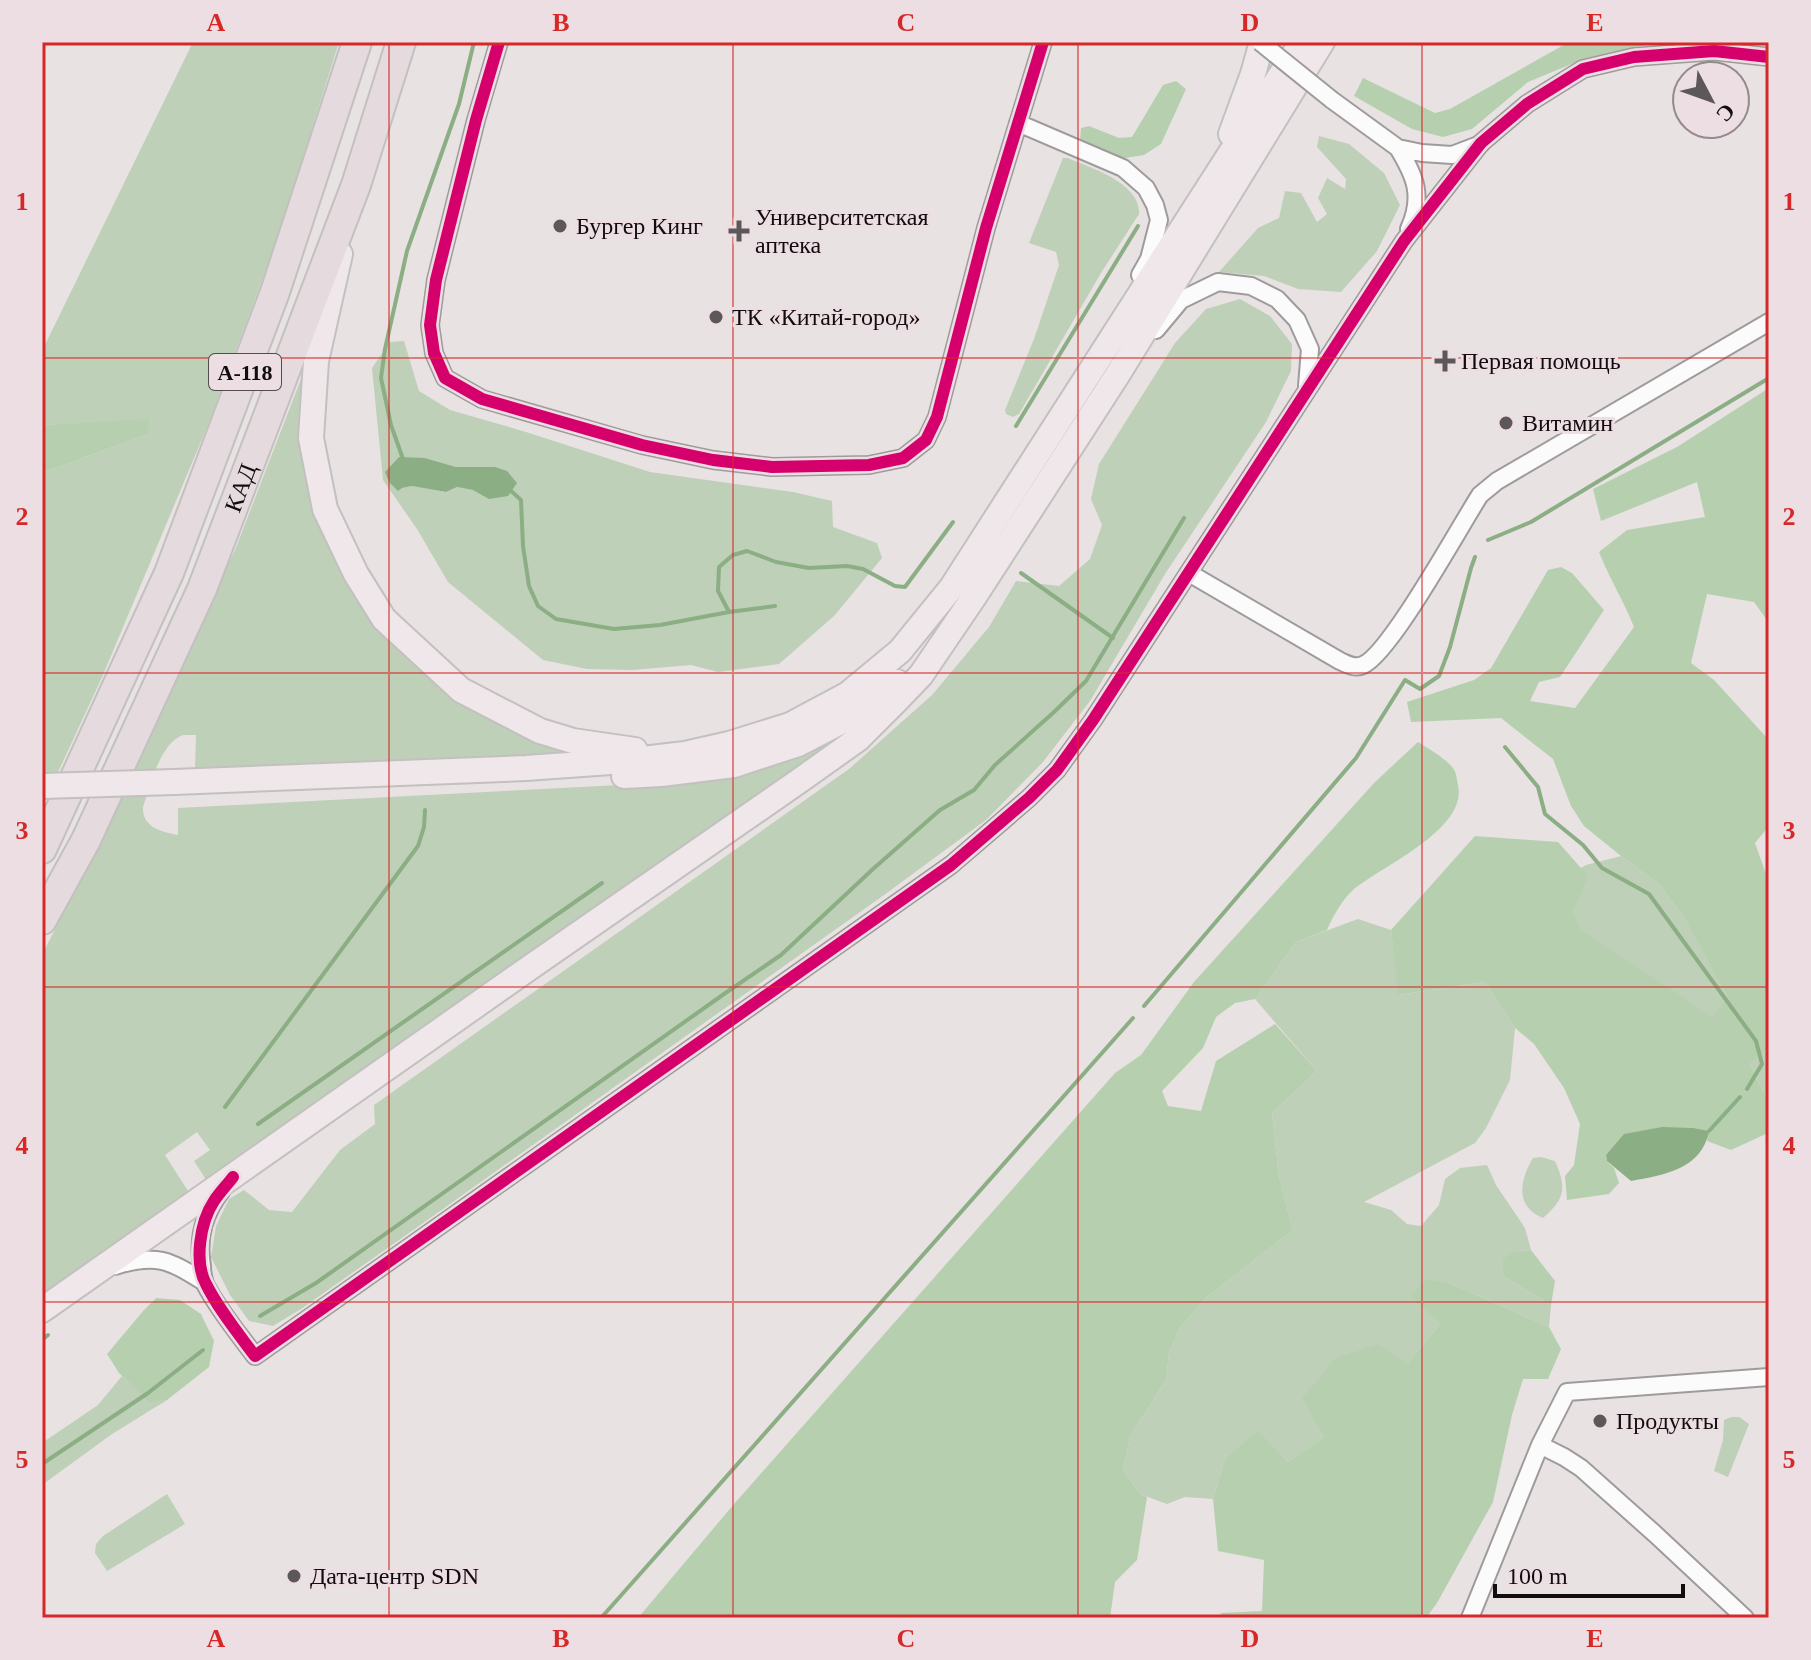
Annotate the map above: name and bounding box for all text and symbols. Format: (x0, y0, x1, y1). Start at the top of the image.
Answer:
text: A (207, 8, 226, 37)
text: B (552, 8, 570, 37)
text: C (897, 8, 915, 37)
text: D (1241, 8, 1259, 37)
text: E (1586, 8, 1604, 37)
north arrow (1671, 60, 1751, 140)
text: С (1711, 99, 1740, 127)
text: 1 (16, 187, 29, 216)
text: 1 (1783, 187, 1796, 216)
place label: Университетская аптека (755, 204, 928, 258)
place label: Бургер Кинг (576, 213, 703, 239)
marker: Бургер Кинг (551, 217, 569, 235)
marker: Университетская аптека (730, 222, 748, 240)
place label: ТК «Китай-город» (732, 304, 921, 330)
marker: ТК «Китай-город» (707, 308, 725, 326)
place label: Первая помощь (1461, 348, 1621, 374)
marker: Первая помощь (1436, 352, 1454, 370)
road number: А-118 (209, 354, 281, 390)
place label: Витамин (1522, 410, 1613, 436)
marker: Витамин (1497, 414, 1515, 432)
street label: КАД (220, 460, 262, 516)
text: 2 (16, 502, 29, 531)
text: 2 (1783, 502, 1796, 531)
text: 3 (16, 816, 29, 845)
text: 3 (1783, 816, 1796, 845)
text: 4 (16, 1131, 29, 1160)
text: 4 (1783, 1131, 1796, 1160)
place label: Продукты (1616, 1408, 1719, 1434)
marker: Продукты (1591, 1412, 1609, 1430)
text: 5 (16, 1445, 29, 1474)
text: 5 (1783, 1445, 1796, 1474)
scale bar (1495, 1548, 1683, 1598)
place label: Дата-центр SDN (310, 1563, 479, 1589)
text: 100 m (1507, 1563, 1568, 1589)
marker: Дата-центр SDN (285, 1567, 303, 1585)
text: A (207, 1624, 226, 1653)
text: B (552, 1624, 570, 1653)
text: C (897, 1624, 915, 1653)
text: D (1241, 1624, 1259, 1653)
text: E (1586, 1624, 1604, 1653)

